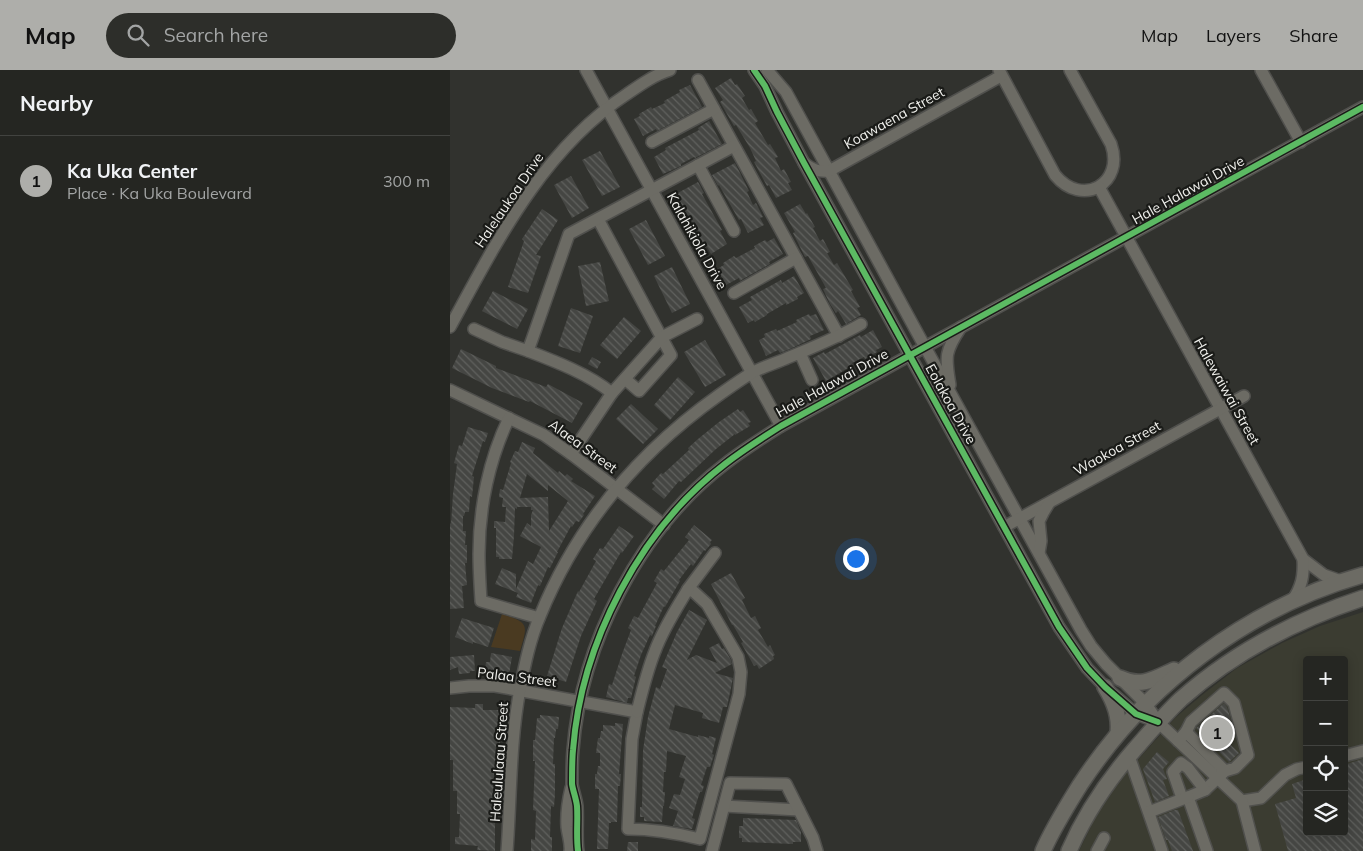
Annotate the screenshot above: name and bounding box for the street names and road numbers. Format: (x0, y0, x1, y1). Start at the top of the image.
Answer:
street label: Koawaena Street (841, 83, 947, 153)
street label: Halelaukoa Drive (471, 149, 547, 251)
street label: Hale Halawai Drive (1129, 152, 1247, 228)
street label: Kalahikiola Drive (663, 189, 731, 293)
street label: Halewaiwai Street (1190, 334, 1264, 448)
street label: Hale Halawai Drive (773, 345, 891, 421)
street label: Eolakoa Drive (922, 361, 980, 447)
street label: Alaea Street (545, 415, 621, 477)
street label: Waokoa Street (1070, 417, 1164, 479)
street label: Palaa Street (476, 663, 558, 691)
street label: Haleululaau Street (486, 701, 512, 823)

